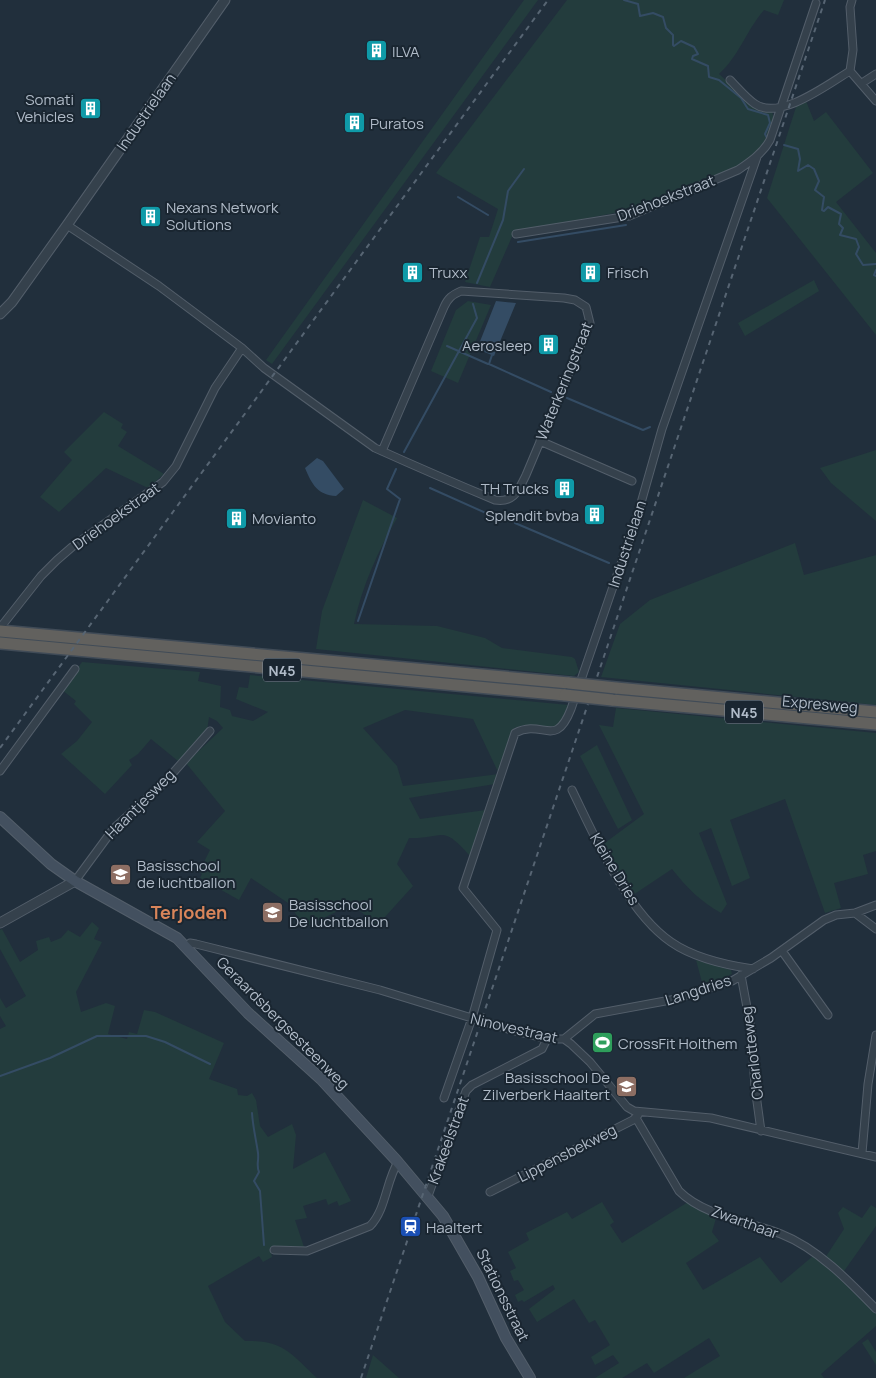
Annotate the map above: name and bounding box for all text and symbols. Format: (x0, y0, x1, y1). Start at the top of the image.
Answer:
building icon: ILVA (364, 39, 388, 63)
place label: ILVA (392, 41, 420, 62)
street label: Industrielaan (111, 69, 181, 155)
place label: Somati Vehicles (16, 89, 74, 127)
building icon: Somati Vehicles (78, 96, 102, 120)
building icon: Puratos (342, 111, 366, 135)
place label: Puratos (370, 113, 424, 134)
street label: Driehoekstraat (614, 170, 718, 226)
place label: Nexans Network Solutions (166, 197, 279, 235)
building icon: Nexans Network Solutions (138, 204, 162, 228)
building icon: Truxx (401, 260, 425, 284)
building icon: Frisch (579, 260, 603, 284)
place label: Truxx (429, 262, 467, 283)
place label: Frisch (607, 262, 649, 283)
street label: Waterkeringstraat (531, 319, 597, 443)
building icon: Aerosleep (536, 333, 560, 357)
place label: Aerosleep (462, 335, 532, 356)
building icon: TH Trucks (553, 476, 577, 500)
street label: Driehoekstraat (68, 477, 164, 555)
place label: TH Trucks (481, 478, 549, 499)
street label: Industrielaan (603, 497, 651, 590)
building icon: Splendit bvba (583, 503, 607, 527)
place label: Splendit bvba (485, 505, 579, 526)
building icon: Movianto (224, 506, 248, 530)
place label: Movianto (252, 508, 316, 529)
road number: N45 (263, 658, 301, 682)
street label: Expresweg (781, 690, 859, 718)
road number: N45 (725, 700, 763, 724)
street label: Haantjesweg (100, 764, 180, 844)
street label: Kleine Dries (585, 829, 645, 909)
place label: Basisschool de luchtballon (137, 855, 235, 893)
school or university icon: Basisschool de luchtballon (109, 862, 133, 886)
place label: Basisschool De luchtballon (289, 894, 389, 932)
district label: Terjoden (151, 900, 227, 924)
school or university icon: Basisschool De luchtballon (261, 901, 285, 925)
street label: Geraardsbergsesteenweg (212, 952, 354, 1094)
street label: Langdries (662, 969, 734, 1011)
street label: Charlotteweg (736, 1005, 768, 1101)
street label: Ninovestraat (468, 1008, 560, 1048)
sports icon: CrossFit Holthem (590, 1031, 614, 1055)
place label: CrossFit Holthem (618, 1033, 737, 1054)
place label: Basisschool De Zilverberk Haaltert (482, 1067, 610, 1105)
school or university icon: Basisschool De Zilverberk Haaltert (614, 1074, 638, 1098)
street label: Krakeelstraat (422, 1093, 474, 1187)
street label: Lippensbekweg (514, 1119, 620, 1187)
street label: Zwarthaar (708, 1200, 782, 1244)
station icon: Haaltert (398, 1215, 422, 1239)
place label: Haaltert (426, 1217, 482, 1238)
street label: Stationsstraat (472, 1245, 534, 1345)

